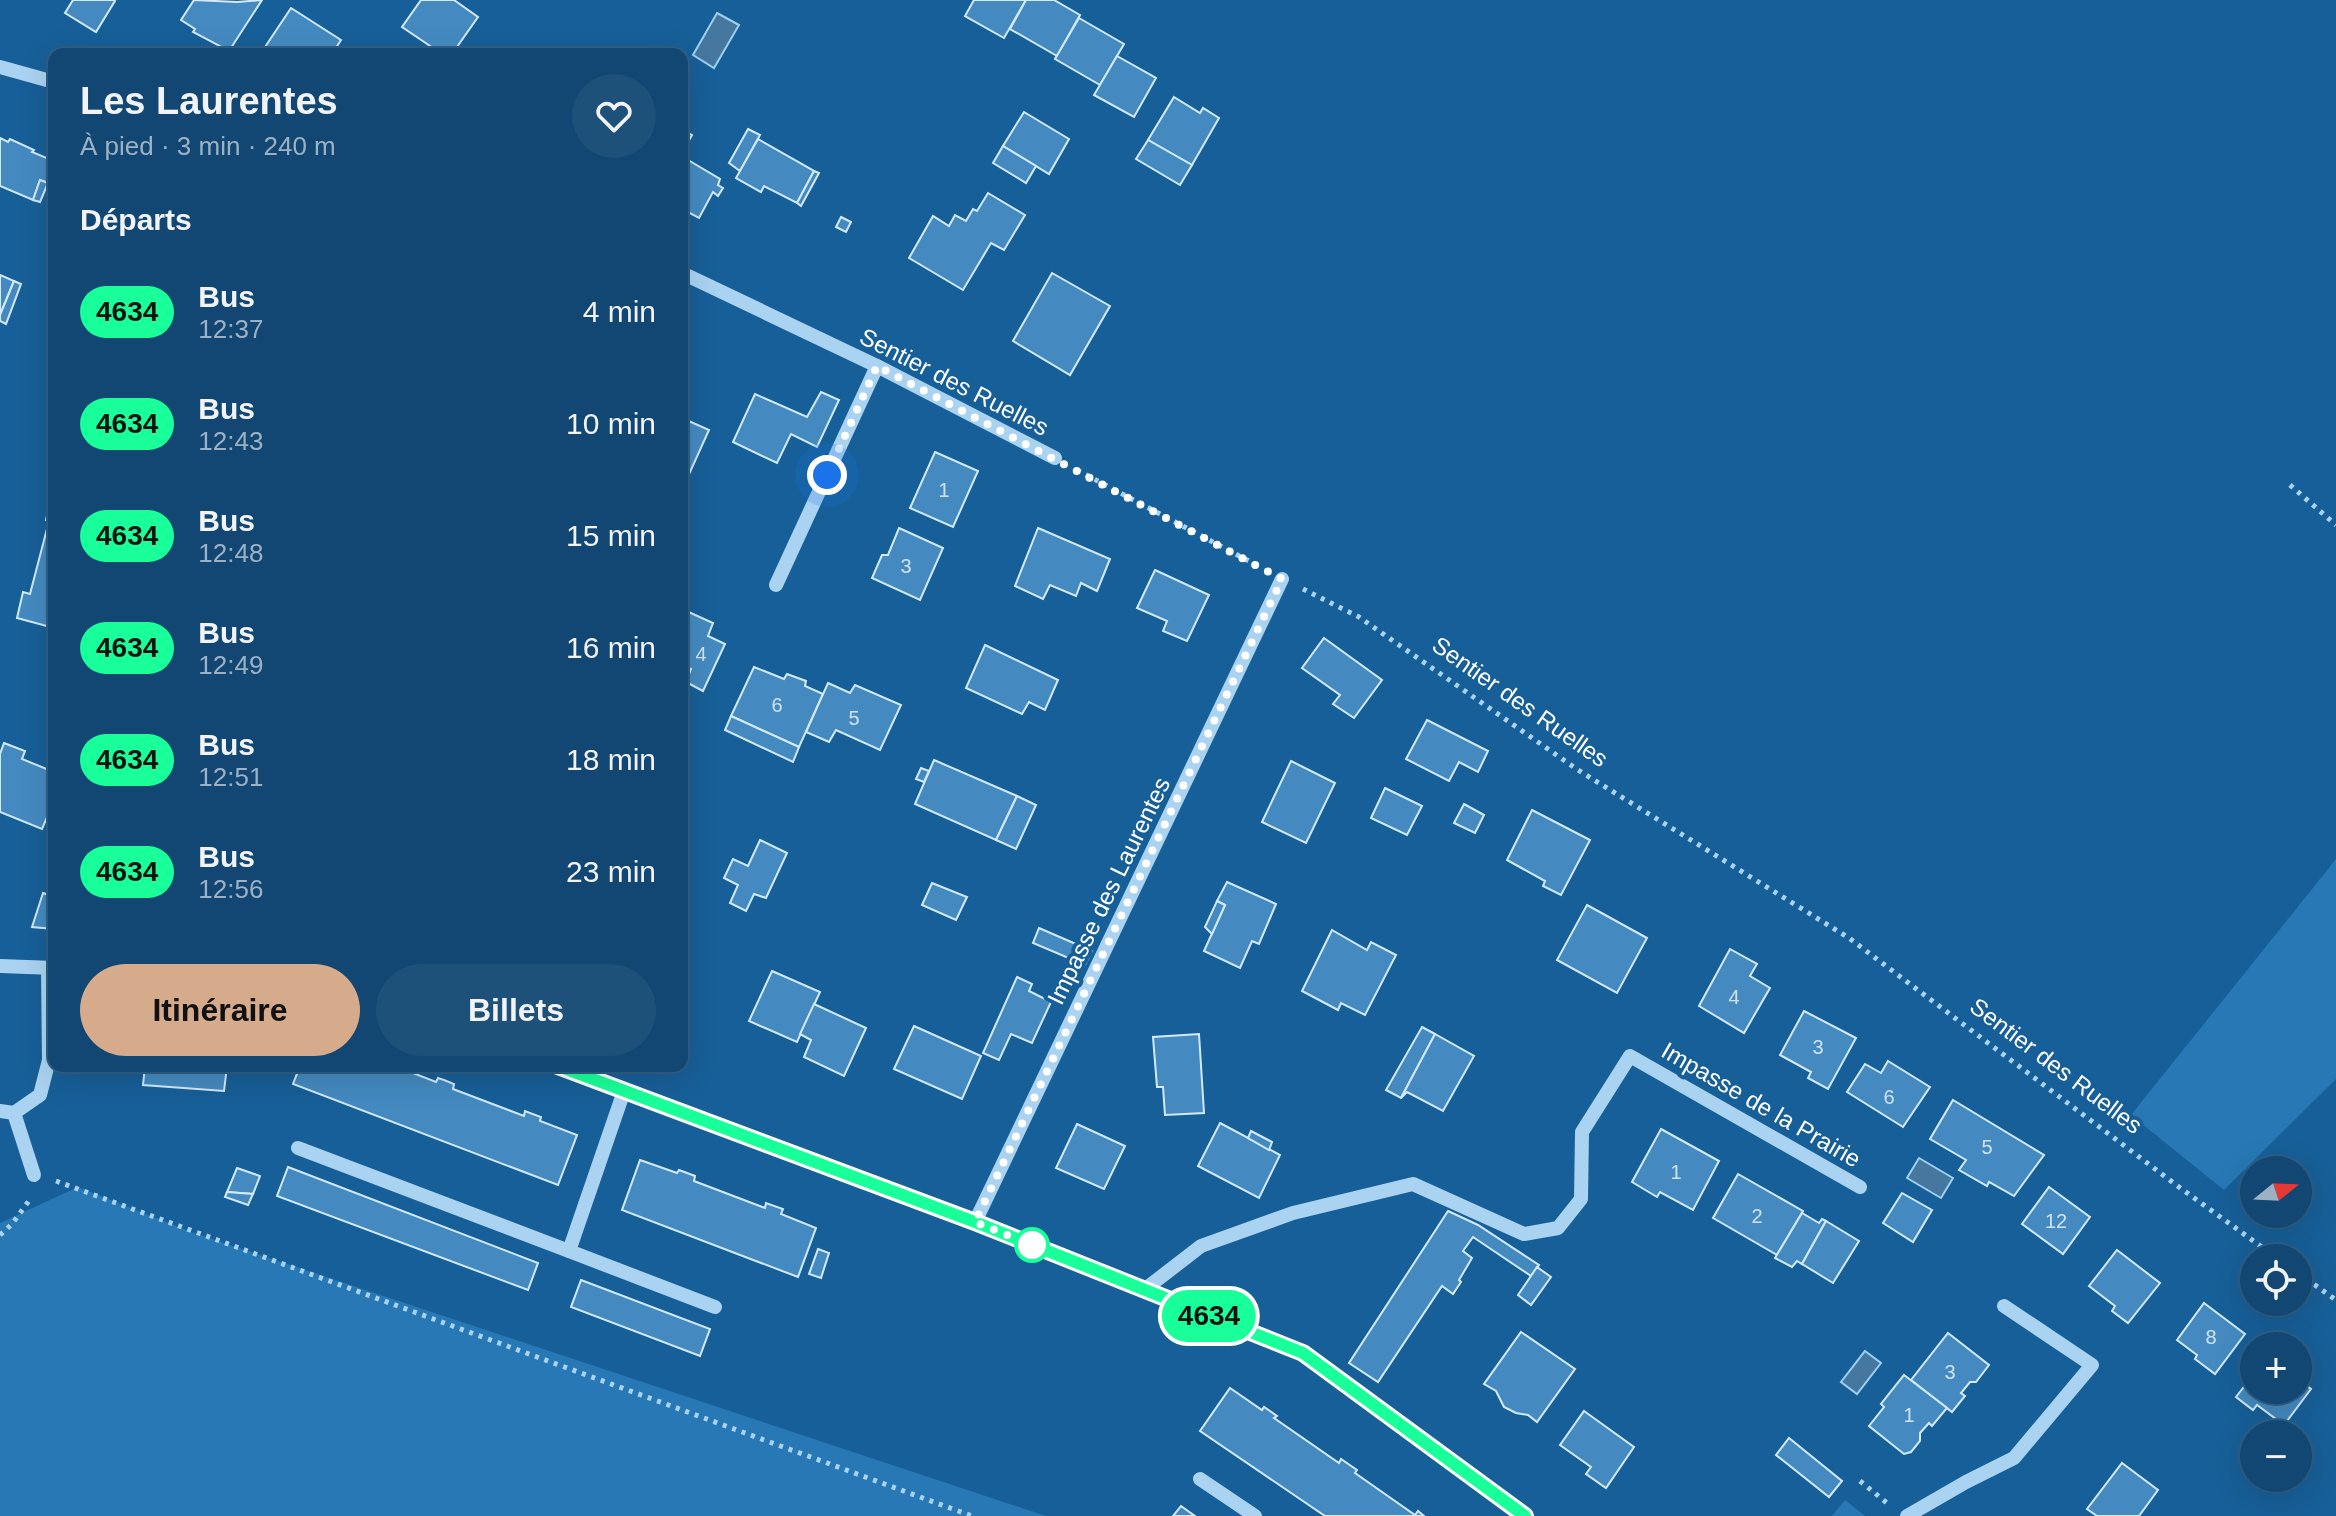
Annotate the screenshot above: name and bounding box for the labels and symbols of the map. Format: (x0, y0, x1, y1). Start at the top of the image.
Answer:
street label: Sentier des Ruelles (855, 322, 1053, 441)
your location (807, 455, 847, 495)
house number: 1 (938, 479, 950, 501)
house number: 3 (900, 555, 912, 577)
street label: Sentier des Ruelles (1427, 631, 1613, 772)
house number: 4 (695, 643, 707, 665)
house number: 6 (771, 694, 783, 716)
house number: 5 (848, 707, 860, 729)
street label: Impasse des Laurentes (1042, 773, 1175, 1009)
house number: 4 (1728, 986, 1740, 1008)
street label: Sentier des Ruelles (1965, 992, 2148, 1139)
house number: 3 (1812, 1036, 1824, 1058)
street label: Impasse de la Prairie (1657, 1037, 1866, 1173)
house number: 6 (1883, 1086, 1895, 1108)
house number: 5 (1981, 1136, 1993, 1158)
north arrow (2240, 1156, 2312, 1228)
house number: 1 (1670, 1161, 1682, 1183)
house number: 2 (1751, 1205, 1763, 1227)
house number: 12 (2045, 1210, 2067, 1232)
unlabelled marker (1015, 1228, 1049, 1262)
line badge: 4634 (1153, 1290, 1265, 1342)
house number: 8 (2205, 1326, 2217, 1348)
house number: 3 (1944, 1361, 1956, 1383)
house number: 1 (1903, 1404, 1915, 1426)

